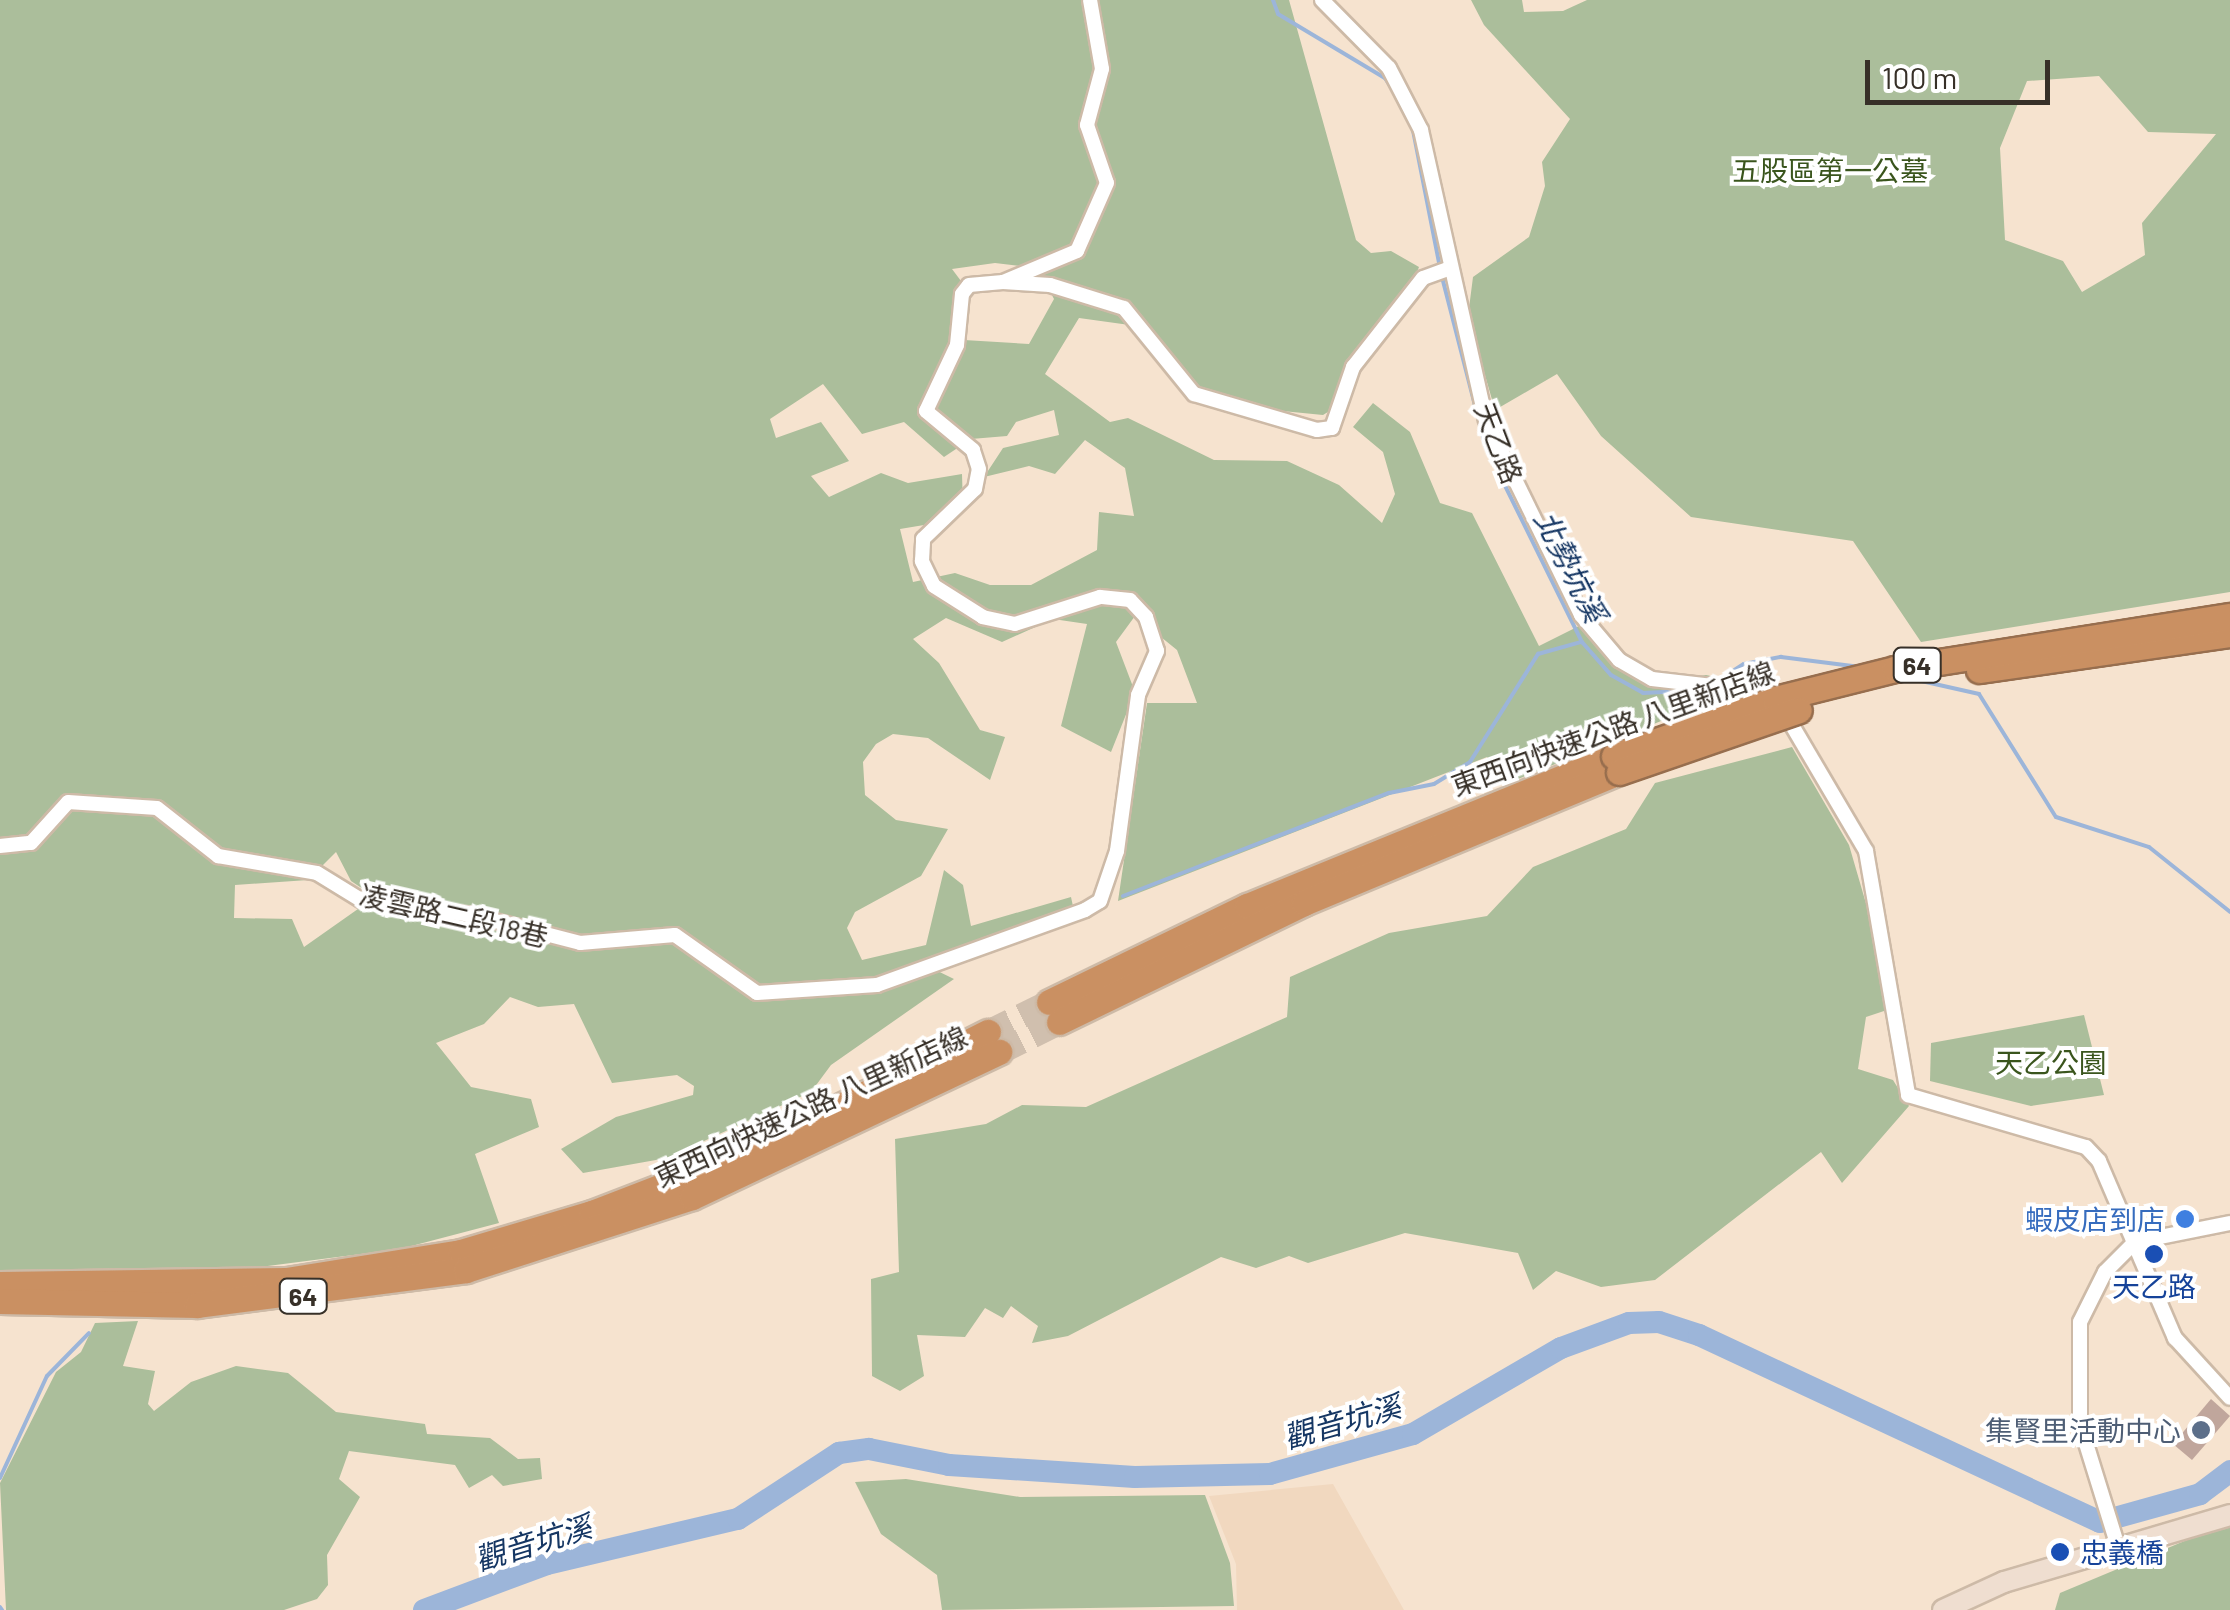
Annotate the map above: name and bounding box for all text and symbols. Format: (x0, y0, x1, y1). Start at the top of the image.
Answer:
scale bar (1870, 40, 2055, 102)
text: 100 m (1882, 59, 1957, 95)
park label: 五股區第一公墓 (1732, 153, 1928, 187)
street label: 天乙路 (1468, 398, 1530, 488)
water label: 北勢坑溪 (1528, 504, 1614, 628)
road number: 64 (1892, 645, 1942, 685)
street label: 東西向快速公路 八里新店線 (1447, 654, 1779, 802)
street label: 凌雲路二段18巷 (356, 877, 552, 953)
street label: 東西向快速公路 八里新店線 (649, 1019, 973, 1193)
park label: 天乙公園 (1995, 1045, 2107, 1079)
place label: 蝦皮店到店 (2025, 1202, 2165, 1236)
marker: 蝦皮店到店 (2174, 1208, 2196, 1230)
marker: 天乙路 (2143, 1243, 2165, 1265)
place label: 天乙路 (2112, 1269, 2196, 1303)
road number: 64 (278, 1276, 328, 1316)
water label: 觀音坑溪 (1279, 1387, 1405, 1455)
place label: 集賢里活動中心 (1985, 1413, 2181, 1447)
marker: 集賢里活動中心 (2190, 1419, 2212, 1441)
water label: 觀音坑溪 (470, 1507, 596, 1577)
place label: 忠義橋 (2080, 1535, 2164, 1569)
marker: 忠義橋 (2049, 1541, 2071, 1563)

